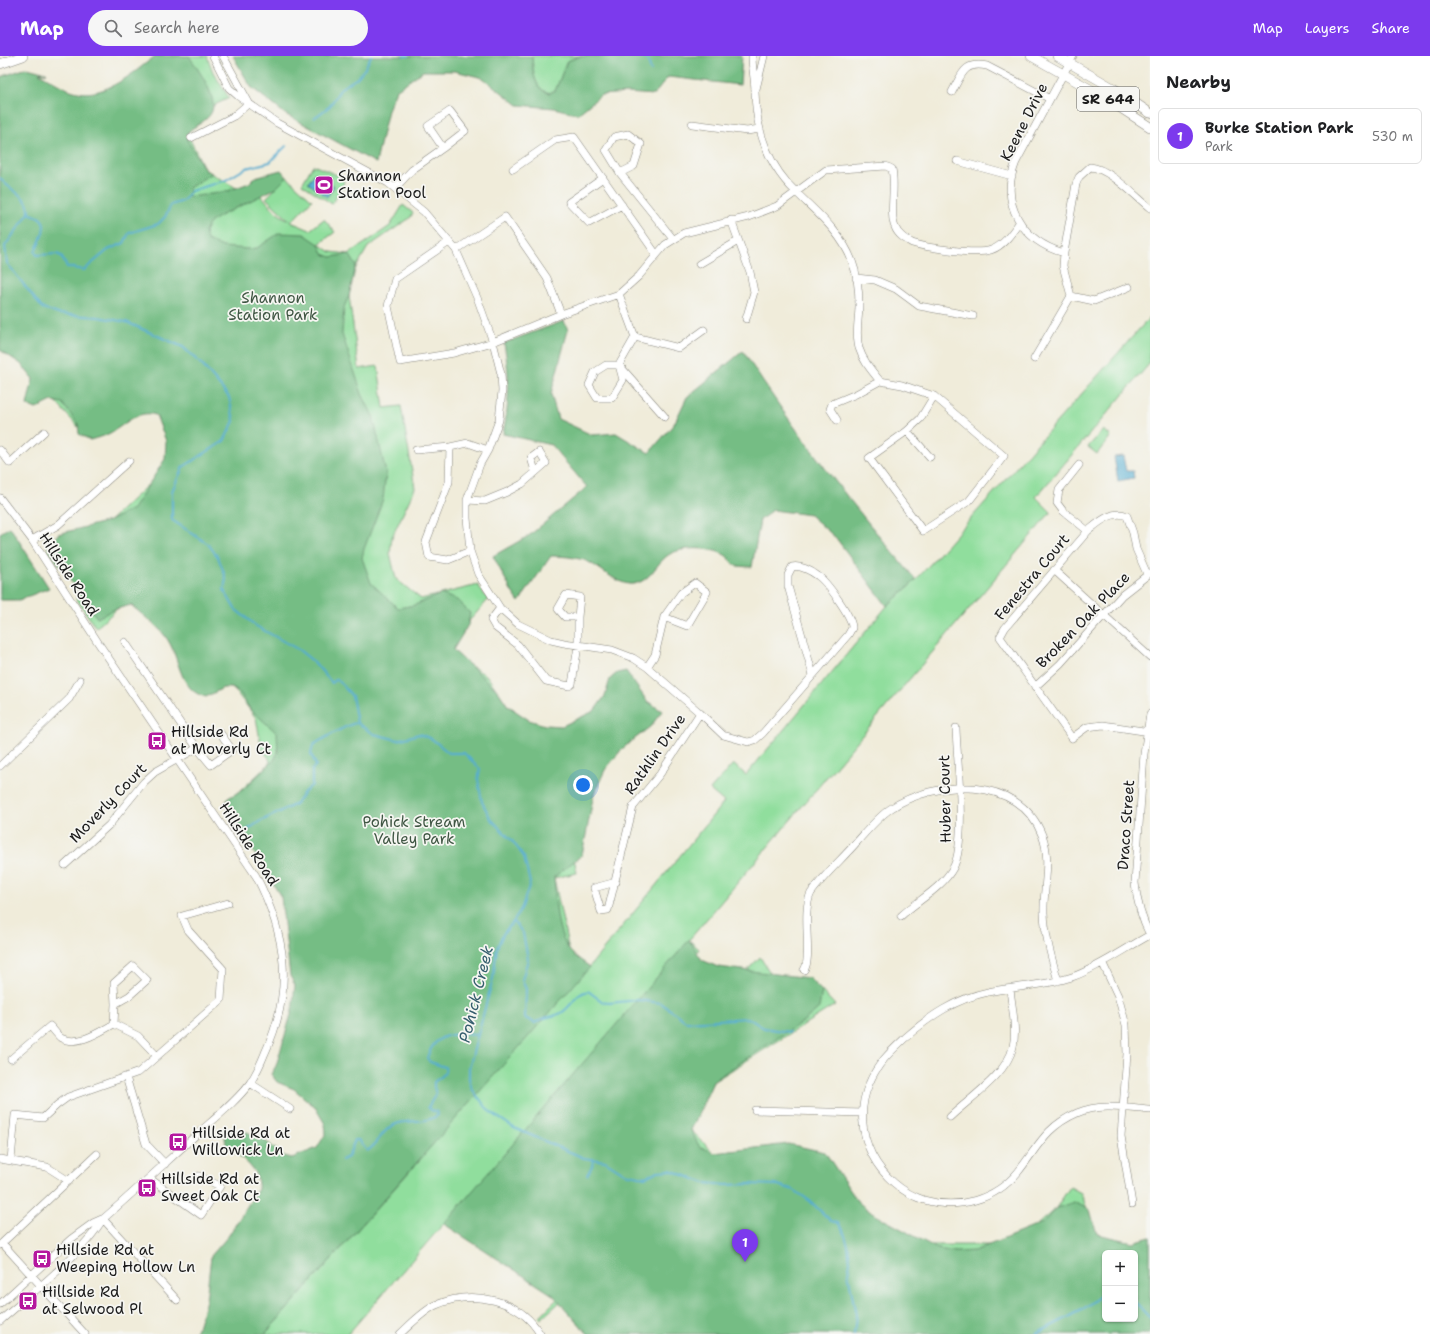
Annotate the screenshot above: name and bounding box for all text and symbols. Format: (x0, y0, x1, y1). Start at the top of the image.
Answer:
search box (88, 10, 368, 46)
text: Map (20, 16, 64, 41)
icon: search (102, 17, 124, 39)
text: Search here (134, 18, 220, 38)
text: Map (1253, 19, 1283, 37)
text: Layers (1305, 19, 1349, 37)
text: Share (1371, 19, 1410, 37)
text: Nearby (1166, 71, 1231, 93)
street label: Keene Drive (996, 79, 1052, 165)
road number: SR 644 (1077, 87, 1139, 111)
text: Burke Station Park (1205, 118, 1354, 138)
text: 1 (1177, 128, 1183, 145)
text: 530 m (1372, 128, 1413, 145)
text: Park (1205, 138, 1233, 155)
place label: Shannon Station Pool (338, 166, 427, 203)
sports icon: Shannon Station Pool (313, 174, 335, 196)
park label: Shannon Station Park (228, 288, 318, 325)
street label: Hillside Road (35, 528, 104, 620)
street label: Fenestra Court (990, 530, 1074, 624)
street label: Broken Oak Place (1032, 567, 1134, 673)
street label: Rathlin Drive (620, 710, 690, 798)
place label: Hillside Rd at Moverly Ct (171, 722, 271, 759)
bus stop icon: Hillside Rd at Moverly Ct (146, 730, 168, 752)
street label: Huber Court (934, 755, 956, 843)
street label: Moverly Court (65, 759, 151, 847)
your location (573, 775, 593, 795)
street label: Draco Street (1113, 779, 1139, 871)
street label: Hillside Road (215, 798, 284, 890)
park label: Pohick Stream Valley Park (363, 812, 465, 849)
water label: Pohick Creek (454, 943, 498, 1045)
place label: Hillside Rd at Willowick Ln (192, 1123, 290, 1160)
bus stop icon: Hillside Rd at Willowick Ln (167, 1131, 189, 1153)
place label: Hillside Rd at Sweet Oak Ct (161, 1169, 259, 1206)
bus stop icon: Hillside Rd at Sweet Oak Ct (136, 1177, 158, 1199)
pin: 1 (732, 1229, 758, 1262)
place label: Hillside Rd at Weeping Hollow Ln (56, 1240, 195, 1277)
bus stop icon: Hillside Rd at Weeping Hollow Ln (31, 1248, 53, 1270)
map controls (1102, 1250, 1138, 1322)
button: + (1102, 1250, 1138, 1286)
place label: Hillside Rd at Selwood Pl (42, 1282, 143, 1319)
button: − (1102, 1286, 1138, 1322)
bus stop icon: Hillside Rd at Selwood Pl (17, 1290, 39, 1312)

